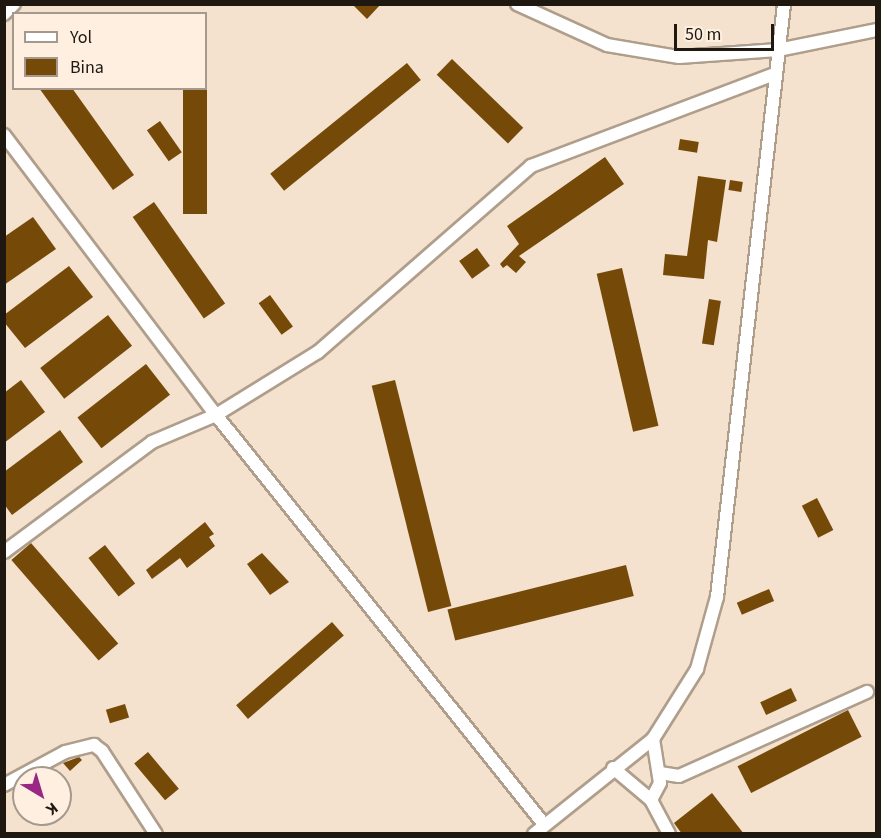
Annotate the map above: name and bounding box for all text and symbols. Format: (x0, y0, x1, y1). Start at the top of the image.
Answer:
legend (12, 12, 207, 90)
scale bar (677, 12, 778, 50)
text: 50 m (685, 22, 721, 47)
text: Yol (70, 25, 92, 50)
text: Bina (70, 55, 104, 80)
north arrow (12, 766, 72, 826)
text: K (41, 797, 63, 820)

